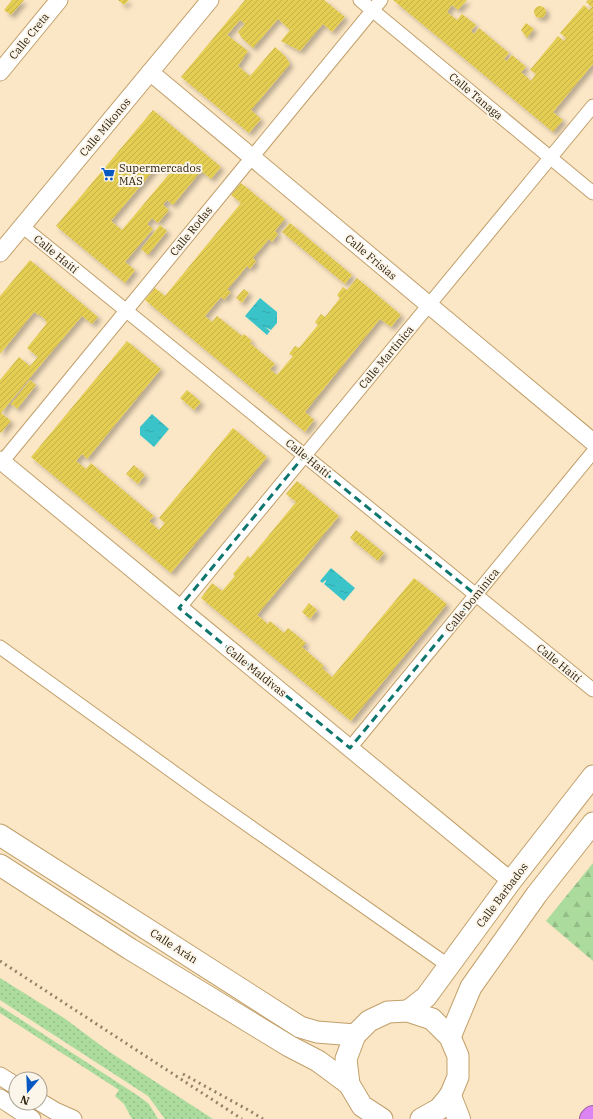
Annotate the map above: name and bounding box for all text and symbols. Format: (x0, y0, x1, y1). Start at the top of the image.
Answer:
street label: Calle Creta (6, 10, 52, 62)
street label: Calle Tanaga (446, 70, 506, 122)
street label: Calle Mikonos (76, 95, 134, 159)
place label: Supermercados MAS (119, 161, 201, 188)
supermarket icon: Supermercados MAS (100, 166, 116, 182)
street label: Calle Rodas (167, 203, 215, 259)
street label: Calle Frisias (342, 231, 400, 283)
street label: Calle Haití (31, 232, 82, 277)
street label: Calle Martinica (356, 323, 416, 391)
street label: Calle Haití (283, 436, 334, 481)
street label: Calle Dominica (442, 565, 502, 635)
street label: Calle Haití (534, 641, 585, 686)
street label: Calle Maldivas (223, 642, 289, 700)
street label: Calle Barbados (473, 860, 531, 930)
street label: Calle Arán (148, 926, 200, 966)
north arrow (8, 1071, 48, 1111)
text: N (18, 1092, 31, 1108)

